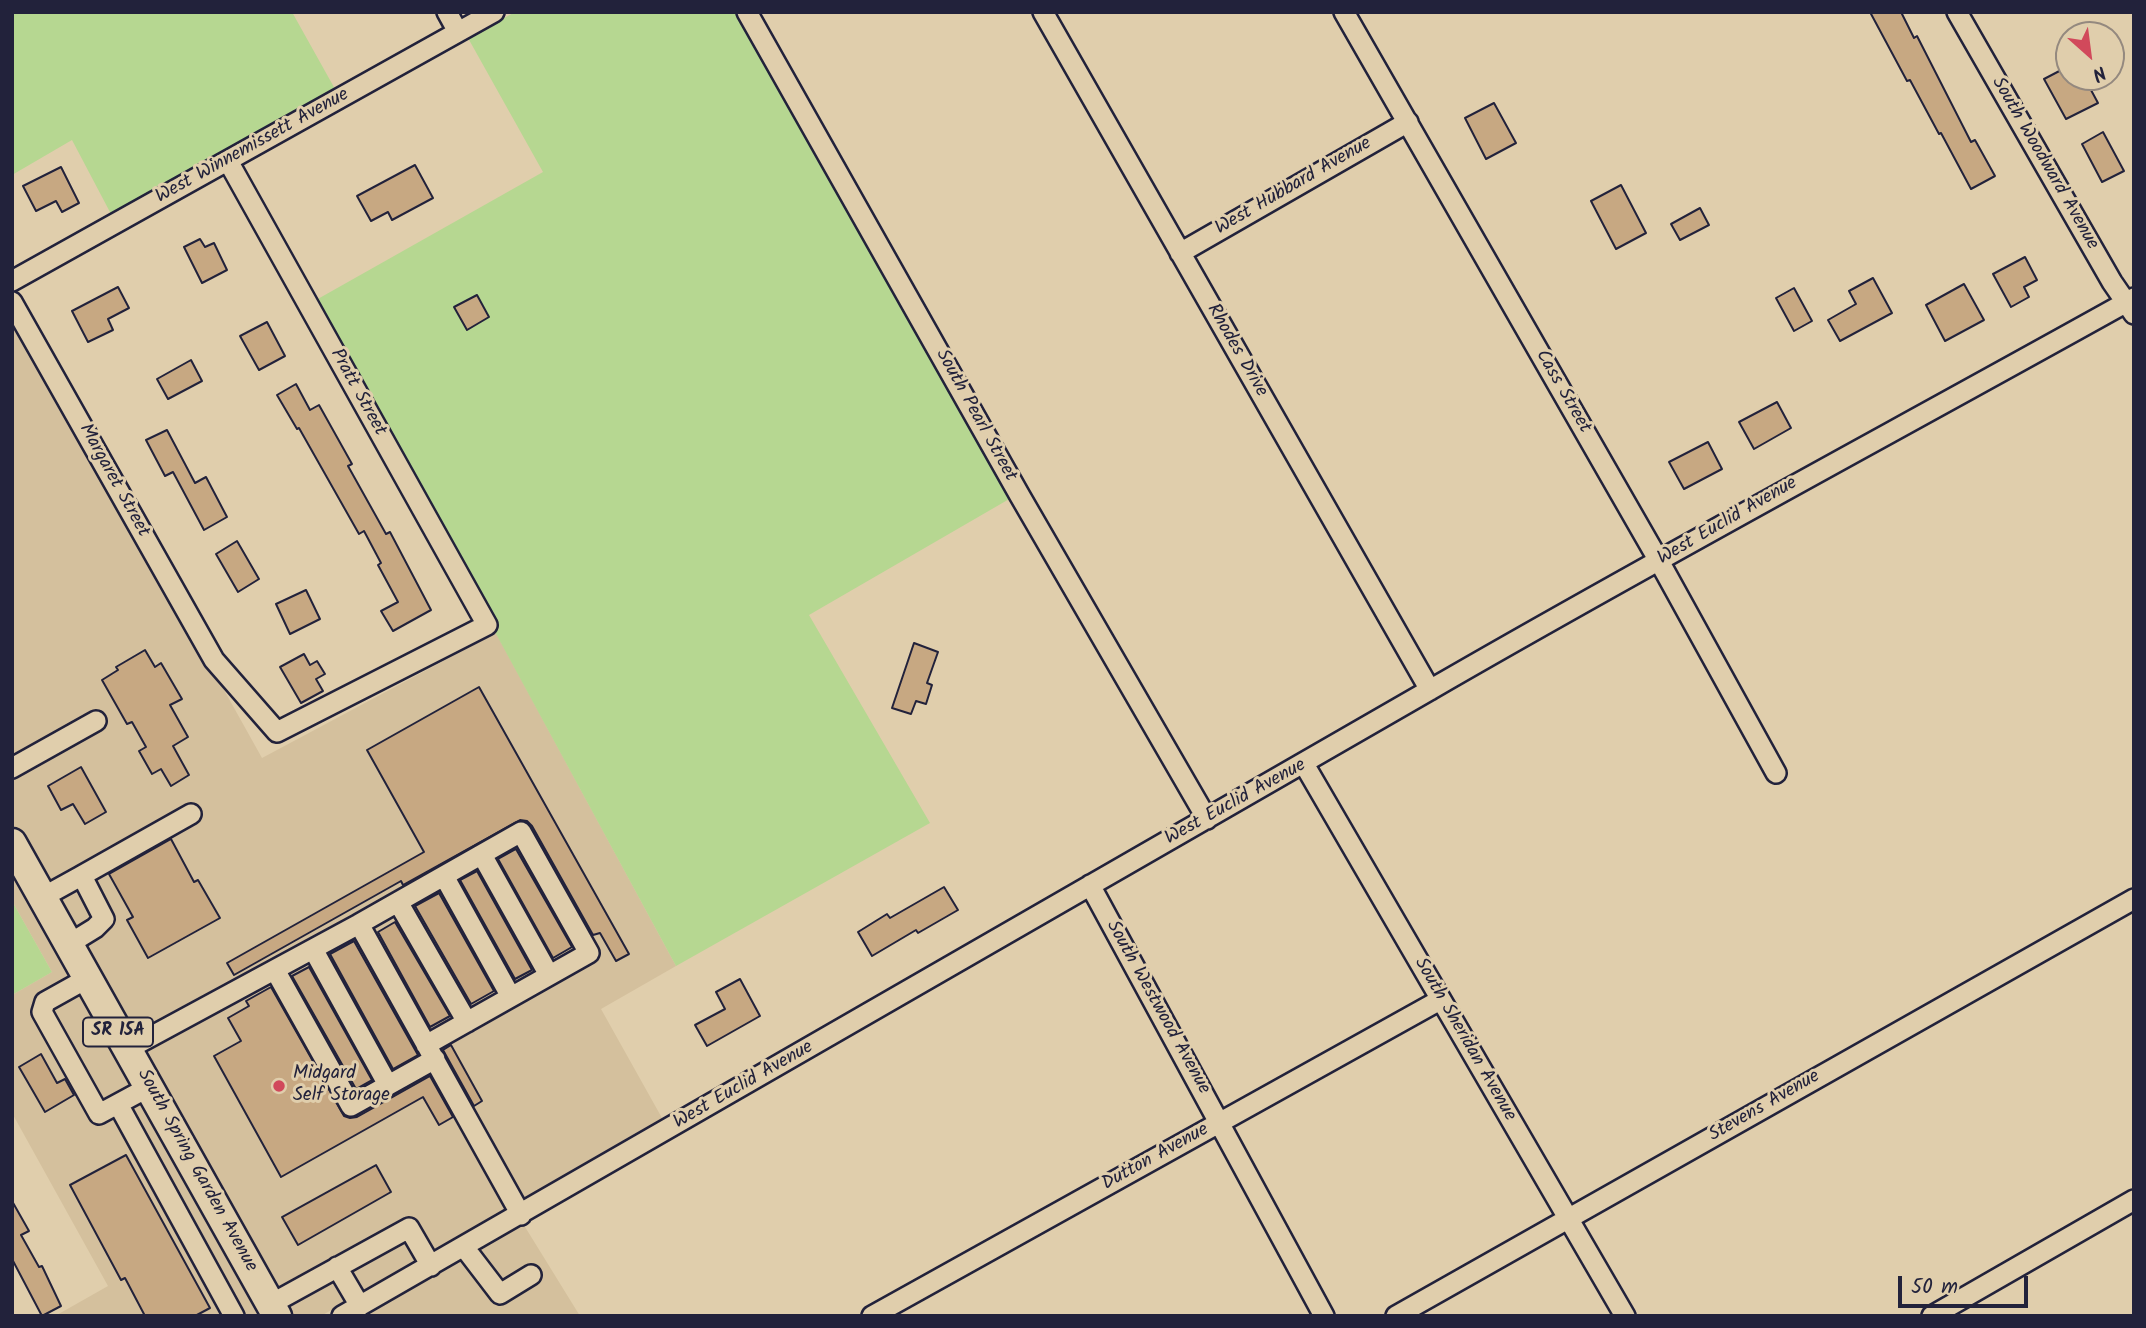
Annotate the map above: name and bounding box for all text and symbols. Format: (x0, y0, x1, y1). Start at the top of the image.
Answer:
north arrow (2055, 21, 2125, 91)
text: N (2087, 57, 2111, 89)
street label: South Woodward Avenue (1985, 74, 2103, 254)
street label: West Winnemissett Avenue (152, 84, 354, 210)
street label: West Hubbard Avenue (1212, 133, 1376, 241)
street label: Rhodes Drive (1200, 301, 1272, 401)
street label: Pratt Street (324, 345, 390, 441)
street label: South Pearl Street (929, 346, 1021, 486)
street label: Cass Street (1529, 346, 1595, 438)
street label: Margaret Street (72, 420, 154, 542)
street label: West Euclid Avenue (1654, 473, 1802, 571)
street label: West Euclid Avenue (1162, 755, 1310, 851)
street label: South Westwood Avenue (1100, 917, 1214, 1099)
street label: South Sheridan Avenue (1408, 954, 1520, 1126)
road number: SR 15A (83, 1017, 153, 1046)
street label: West Euclid Avenue (670, 1037, 818, 1135)
place label: Midgard Self Storage (293, 1064, 390, 1108)
street label: South Spring Garden Avenue (131, 1066, 261, 1276)
street label: Stevens Avenue (1705, 1066, 1825, 1148)
marker: Midgard Self Storage (271, 1078, 287, 1094)
street label: Dutton Avenue (1099, 1119, 1213, 1197)
scale bar (1901, 1262, 2030, 1306)
text: 50 m (1911, 1271, 1958, 1304)

